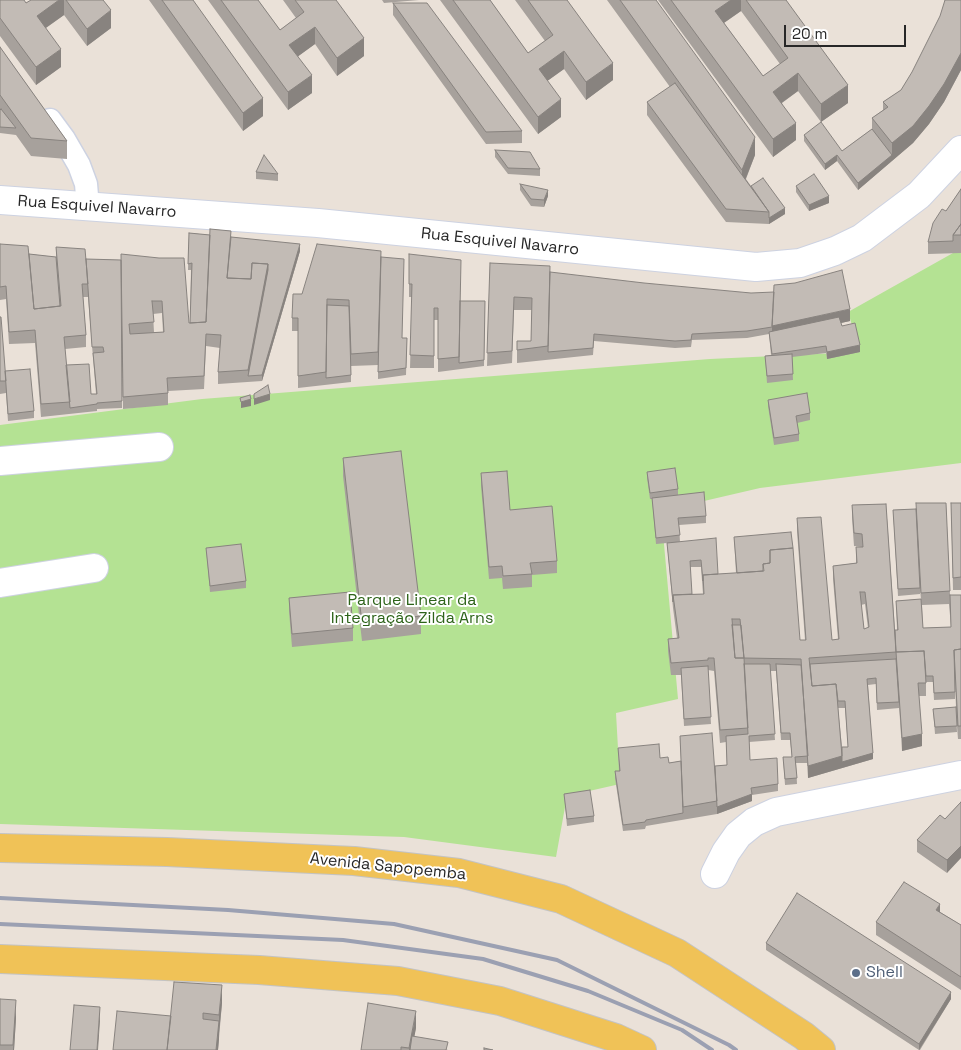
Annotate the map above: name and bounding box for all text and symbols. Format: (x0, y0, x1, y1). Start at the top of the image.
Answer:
scale bar (786, 15, 908, 47)
text: 20 m (792, 24, 827, 43)
street label: Rua Esquivel Navarro (17, 192, 177, 222)
street label: Rua Esquivel Navarro (420, 224, 580, 260)
park label: Parque Linear da Integração Zilda Arns (331, 591, 493, 629)
street label: Avenida Sapopemba (309, 849, 467, 885)
place label: Shell (866, 963, 903, 983)
marker: Shell (850, 967, 862, 979)

